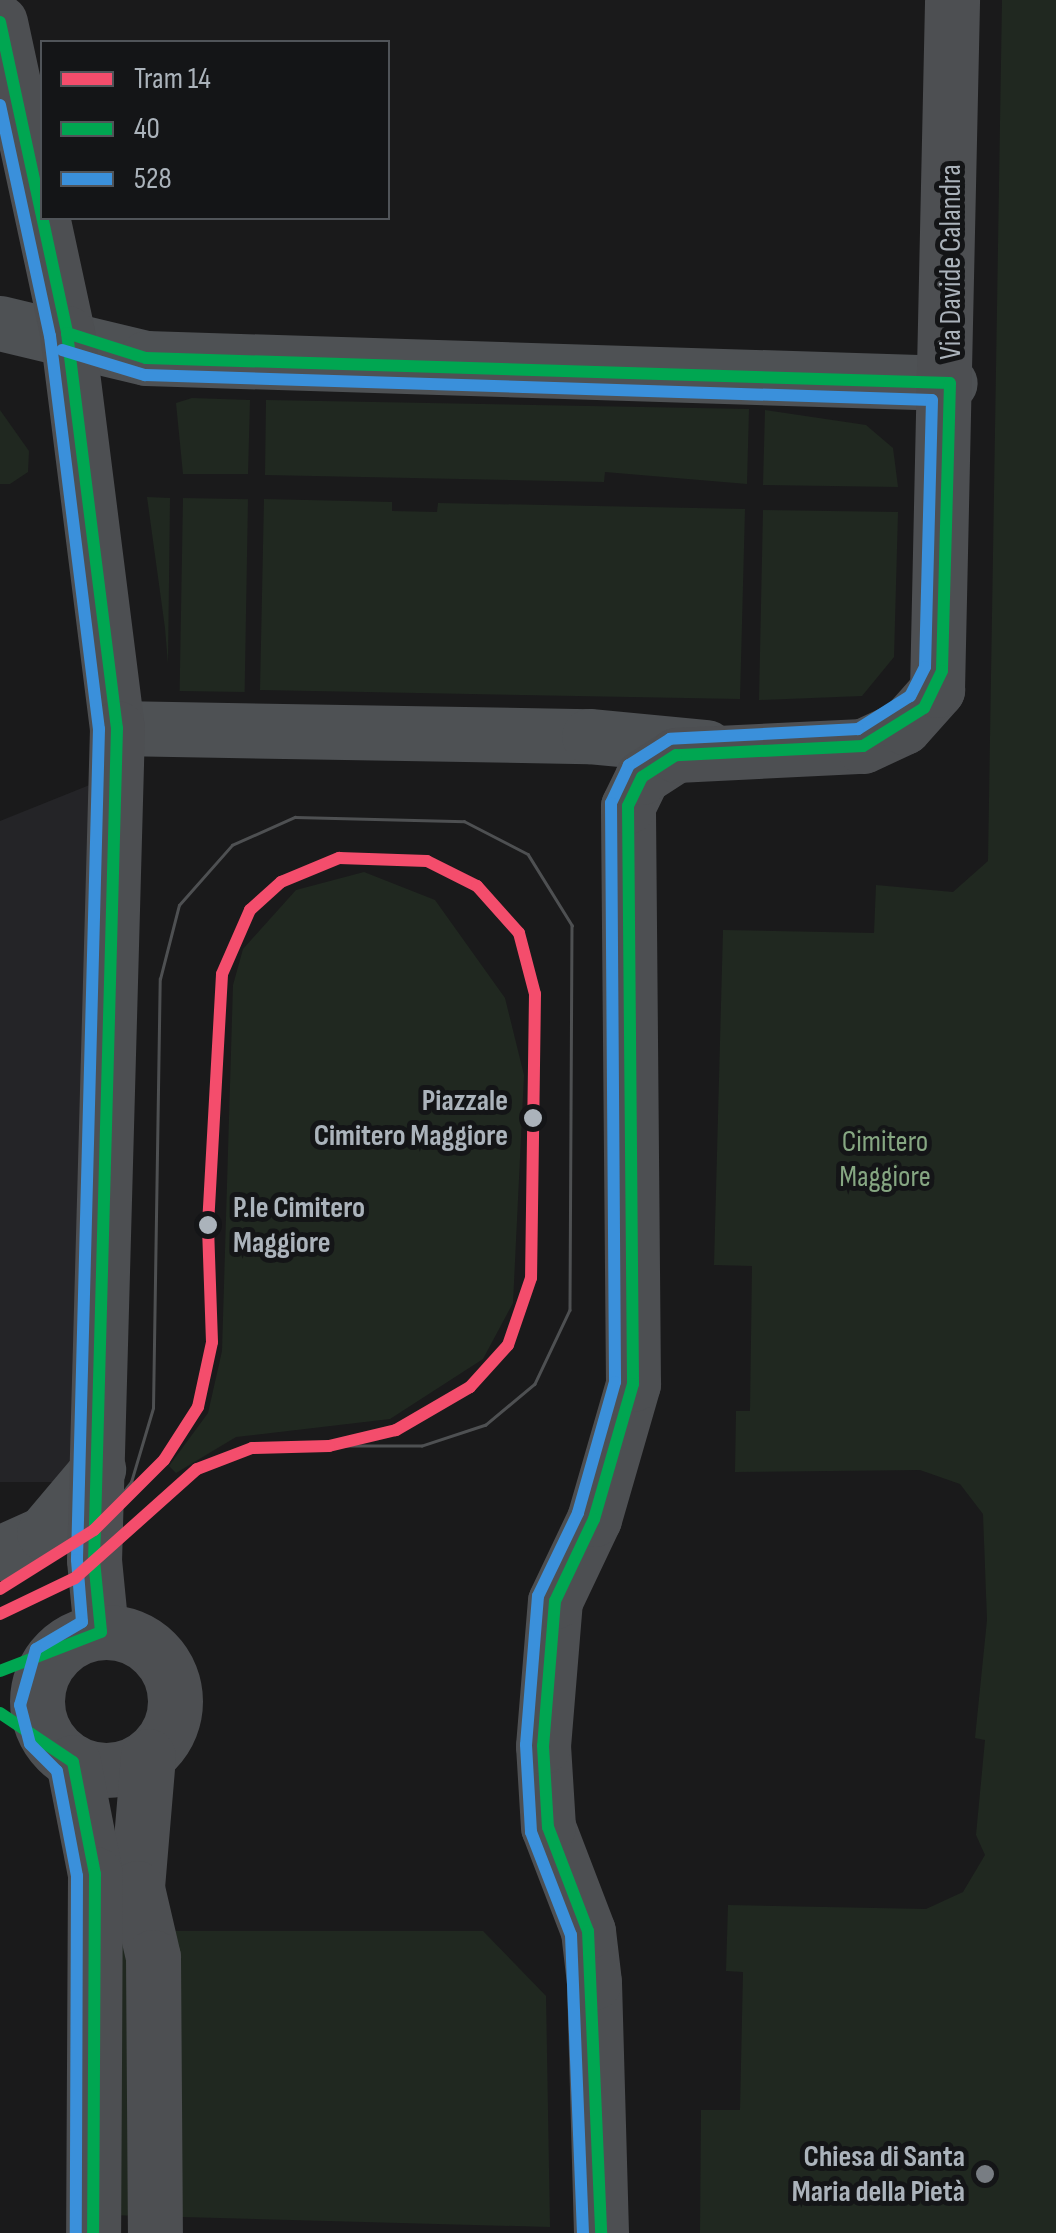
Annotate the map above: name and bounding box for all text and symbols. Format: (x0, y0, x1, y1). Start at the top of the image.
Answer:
legend (40, 40, 390, 220)
text: Tram 14 (134, 61, 211, 97)
text: 40 (134, 111, 160, 147)
text: 528 (134, 161, 172, 197)
street label: Via Davide Calandra (933, 164, 969, 360)
place label: Piazzale Cimitero Maggiore (314, 1083, 508, 1154)
marker: Piazzale Cimitero Maggiore (517, 1102, 549, 1134)
park label: Cimitero Maggiore (839, 1124, 931, 1194)
place label: P.le Cimitero Maggiore (233, 1190, 365, 1260)
marker: P.le Cimitero Maggiore (192, 1209, 224, 1241)
place label: Chiesa di Santa Maria della Pietà (792, 2139, 965, 2210)
marker: Chiesa di Santa Maria della Pietà (974, 2163, 996, 2185)

